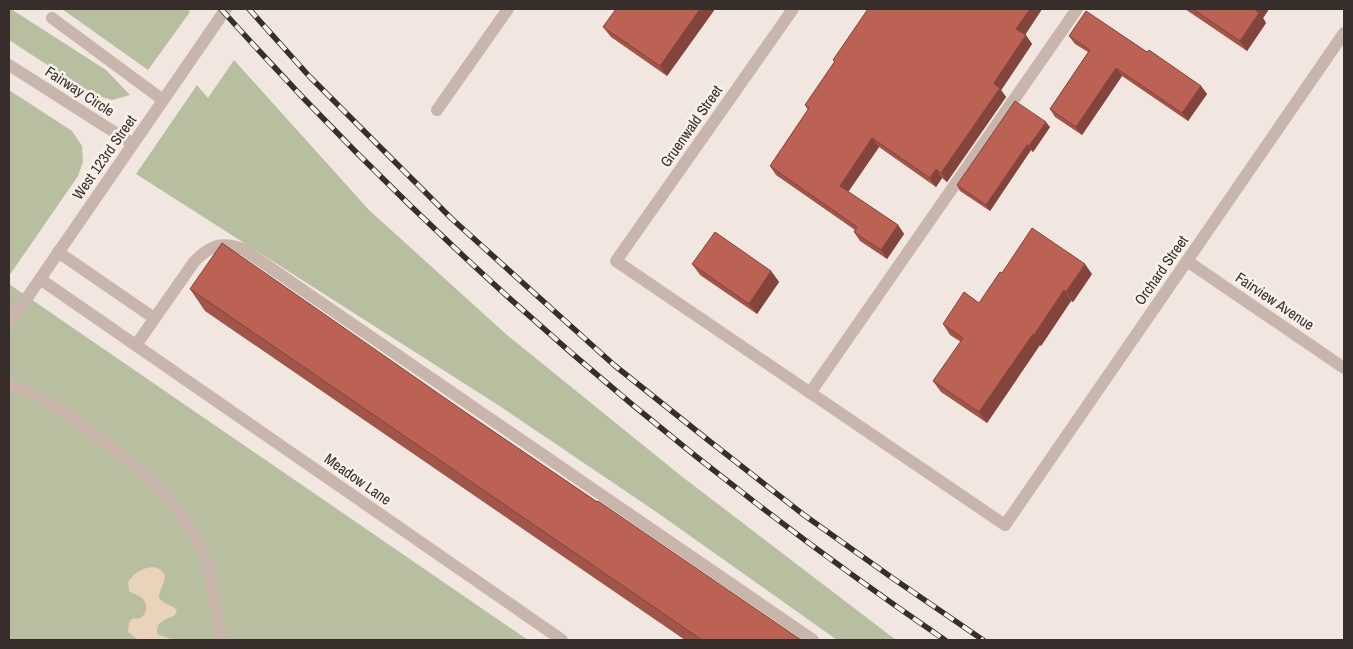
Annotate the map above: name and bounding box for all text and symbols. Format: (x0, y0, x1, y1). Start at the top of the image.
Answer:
street label: Fairway Circle (41, 61, 119, 121)
street label: Gruenwald Street (655, 80, 727, 171)
street label: West 123rd Street (67, 110, 141, 204)
street label: Orchard Street (1129, 230, 1193, 309)
street label: Fairview Avenue (1231, 267, 1319, 335)
street label: Meadow Lane (320, 448, 396, 510)

